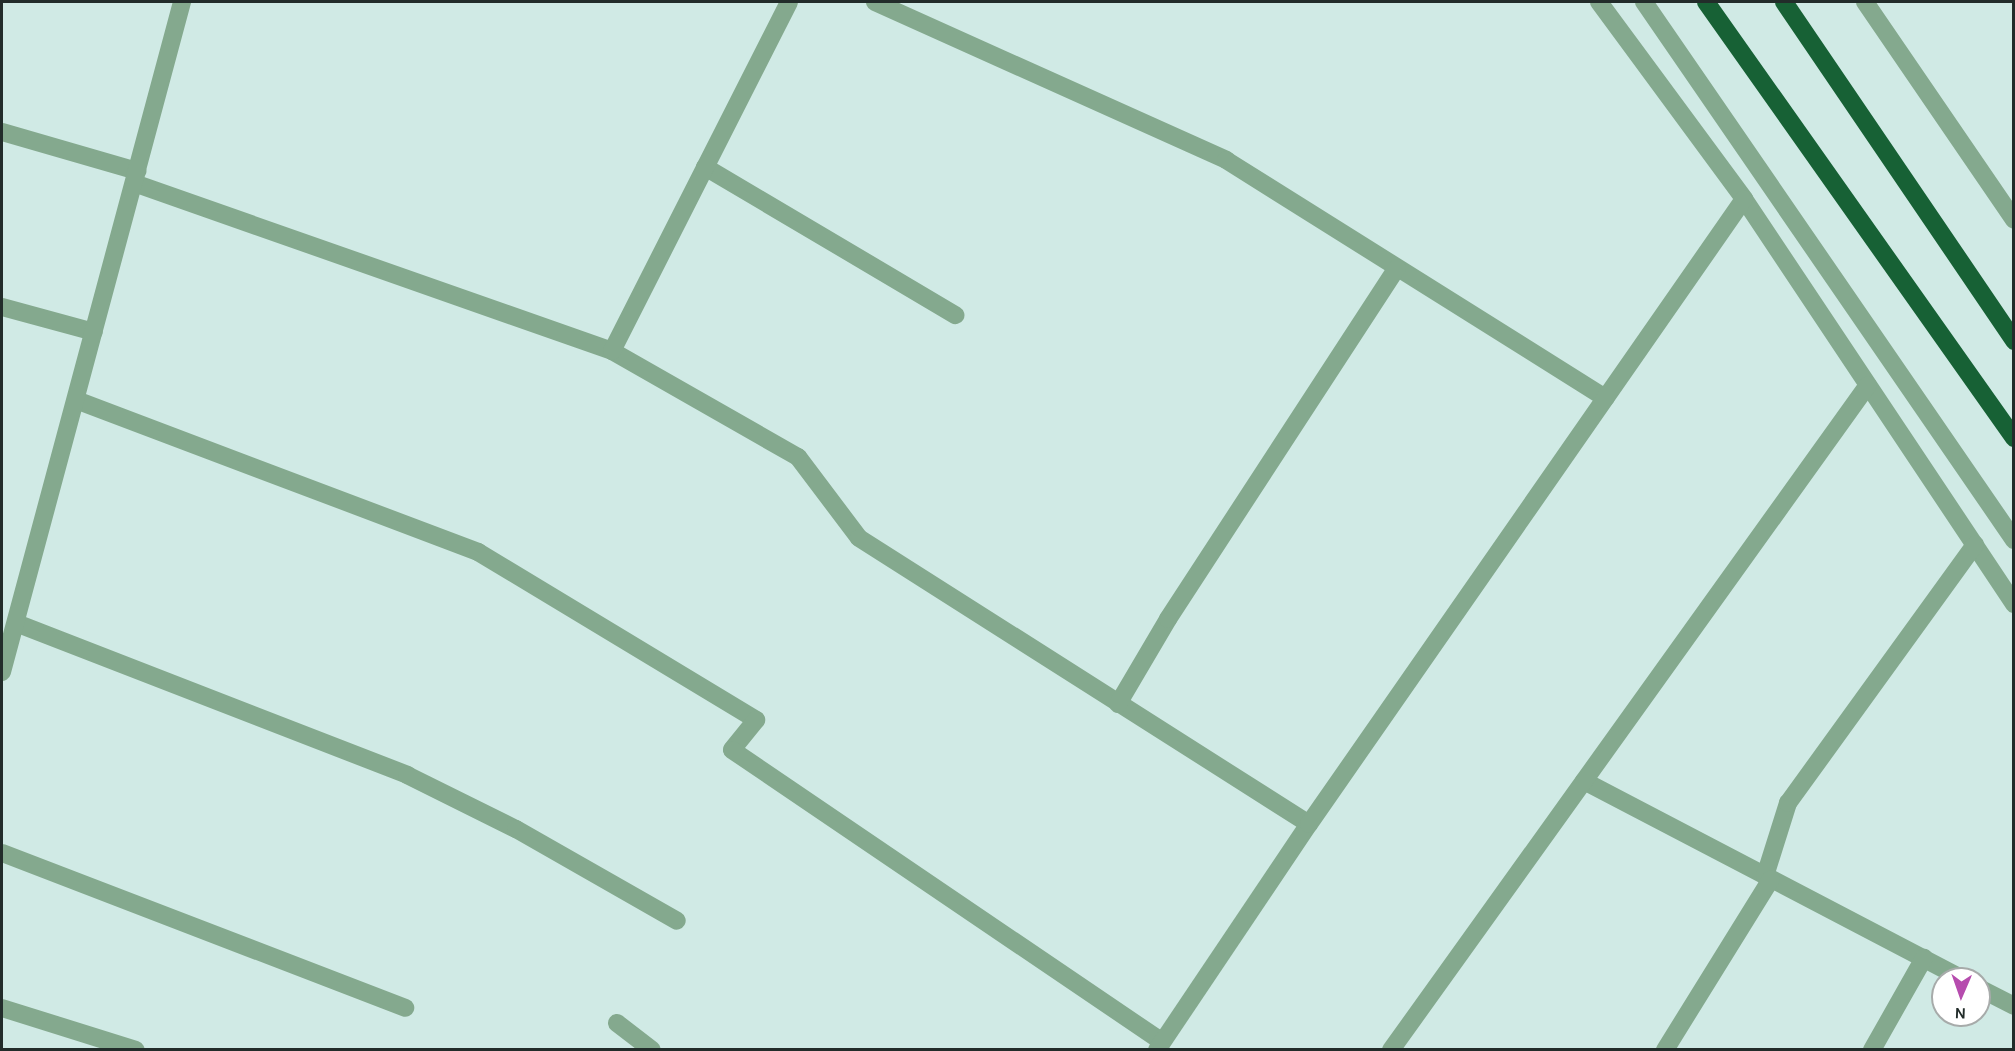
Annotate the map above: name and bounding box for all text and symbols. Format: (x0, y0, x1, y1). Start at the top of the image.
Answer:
north arrow (1931, 967, 1991, 1027)
text: N (1954, 1004, 1967, 1023)

